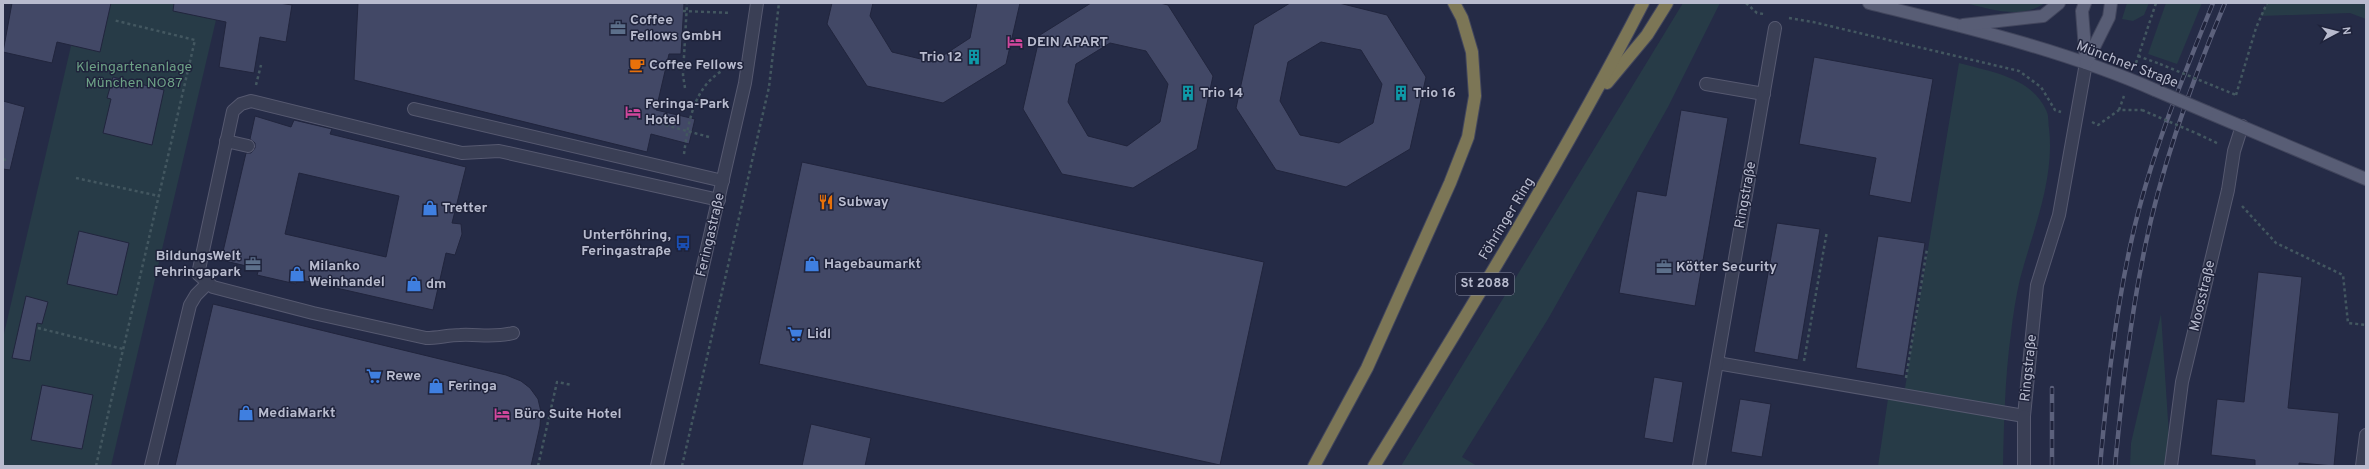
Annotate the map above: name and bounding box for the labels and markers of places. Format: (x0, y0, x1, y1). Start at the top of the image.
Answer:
place label: Coffee Fellows GmbH (630, 12, 722, 45)
office icon: Coffee Fellows GmbH (609, 19, 627, 37)
hotel icon: DEIN APART (1006, 33, 1024, 51)
place label: DEIN APART (1027, 34, 1108, 51)
building icon: Trio 12 (965, 48, 983, 66)
place label: Trio 12 (919, 49, 962, 66)
cafe icon: Coffee Fellows (628, 56, 646, 74)
place label: Coffee Fellows (649, 57, 744, 74)
building icon: Trio 14 (1179, 84, 1197, 102)
building icon: Trio 16 (1392, 84, 1410, 102)
place label: Trio 14 (1200, 85, 1243, 102)
place label: Trio 16 (1413, 85, 1456, 102)
place label: Feringa-Park Hotel (645, 96, 730, 129)
hotel icon: Feringa-Park Hotel (624, 103, 642, 121)
restaurant icon: Subway (817, 193, 835, 211)
place label: Subway (838, 194, 889, 211)
shop icon: Tretter (421, 199, 439, 217)
place label: Tretter (442, 200, 488, 217)
place label: Unterföhring, Feringastraße (581, 227, 671, 260)
bus stop icon: Unterföhring, Feringastraße (674, 234, 692, 252)
place label: BildungsWelt Fehringapark (154, 248, 241, 281)
office icon: BildungsWelt Fehringapark (244, 255, 262, 273)
shop icon: Hagebaumarkt (803, 255, 821, 273)
place label: Hagebaumarkt (824, 256, 921, 273)
place label: Milanko Weinhandel (309, 258, 385, 291)
office icon: Kötter Security (1655, 258, 1673, 276)
place label: Kötter Security (1676, 259, 1777, 276)
shop icon: Milanko Weinhandel (288, 265, 306, 283)
shop icon: dm (405, 275, 423, 293)
place label: dm (426, 276, 446, 293)
supermarket icon: Lidl (786, 325, 804, 343)
place label: Lidl (807, 326, 831, 343)
supermarket icon: Rewe (365, 367, 383, 385)
place label: Rewe (386, 368, 421, 385)
shop icon: Feringa (427, 377, 445, 395)
place label: Feringa (448, 378, 497, 395)
shop icon: MediaMarkt (237, 404, 255, 422)
place label: MediaMarkt (258, 405, 335, 422)
hotel icon: Büro Suite Hotel (493, 405, 511, 423)
place label: Büro Suite Hotel (514, 406, 622, 423)

